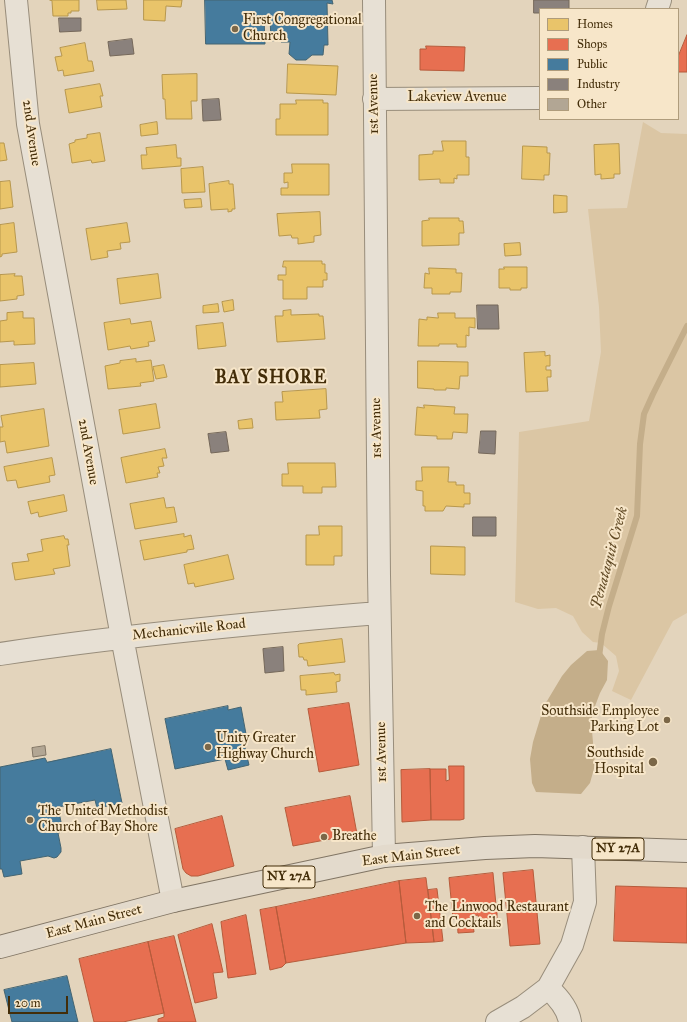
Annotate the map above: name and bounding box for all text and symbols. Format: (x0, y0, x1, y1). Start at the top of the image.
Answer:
legend (539, 8, 679, 120)
place label: First Congregational Church (243, 13, 362, 46)
text: Homes (577, 17, 613, 31)
marker: First Congregational Church (230, 24, 240, 34)
text: Shops (577, 37, 607, 51)
text: Public (577, 57, 608, 71)
street label: 1st Avenue (365, 74, 383, 134)
text: Industry (577, 77, 620, 91)
street label: Lakeview Avenue (407, 90, 507, 106)
text: Other (577, 97, 607, 111)
street label: 2nd Avenue (18, 99, 44, 167)
district label: BAY SHORE (215, 368, 327, 390)
street label: 1st Avenue (368, 398, 386, 458)
street label: 2nd Avenue (74, 418, 102, 486)
water label: Penataquit Creek (588, 505, 632, 611)
street label: Mechanicville Road (132, 616, 246, 644)
place label: Southside Employee Parking Lot (541, 704, 659, 736)
marker: Southside Employee Parking Lot (662, 715, 672, 725)
street label: 1st Avenue (373, 722, 391, 782)
place label: Unity Greater Highway Church (216, 731, 314, 764)
marker: Unity Greater Highway Church (203, 742, 213, 752)
place label: Southside Hospital (587, 746, 644, 778)
marker: Southside Hospital (647, 756, 659, 768)
place label: The United Methodist Church of Bay Shore (38, 804, 168, 836)
marker: The United Methodist Church of Bay Shore (25, 815, 35, 825)
place label: Breathe (332, 829, 377, 845)
marker: Breathe (319, 832, 329, 842)
road number: NY 27A (592, 838, 644, 860)
street label: East Main Street (361, 842, 461, 870)
road number: NY 27A (263, 866, 315, 888)
place label: The Linwood Restaurant and Cocktails (425, 900, 569, 932)
street label: East Main Street (44, 901, 144, 943)
marker: The Linwood Restaurant and Cocktails (412, 911, 422, 921)
scale bar (10, 988, 70, 1014)
text: 20 m (15, 996, 41, 1010)

